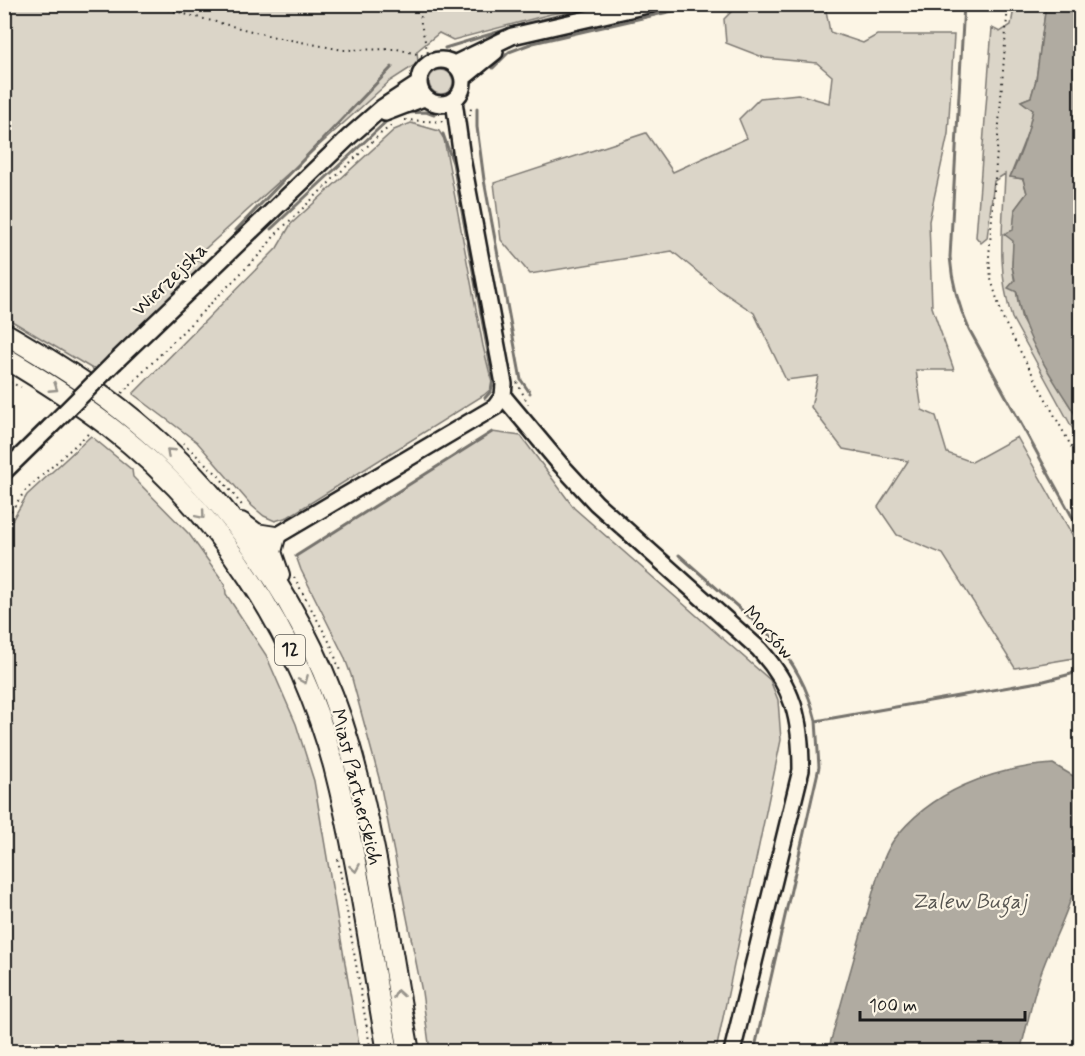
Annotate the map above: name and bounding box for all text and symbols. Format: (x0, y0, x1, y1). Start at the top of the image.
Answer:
street label: Wierzejska (126, 237, 214, 323)
one-way arrow (47, 381, 58, 392)
one-way arrow (167, 448, 177, 459)
one-way arrow (194, 508, 205, 519)
street label: Morsów (736, 600, 800, 666)
road number: 12 (275, 635, 305, 665)
one-way arrow (296, 674, 308, 685)
street label: Miast Partnerskich (324, 706, 388, 868)
one-way arrow (348, 862, 361, 872)
water label: Zalew Bugaj (911, 888, 1029, 918)
scale bar (860, 984, 1025, 1022)
one-way arrow (392, 989, 405, 999)
text: 100 m (869, 994, 917, 1018)

